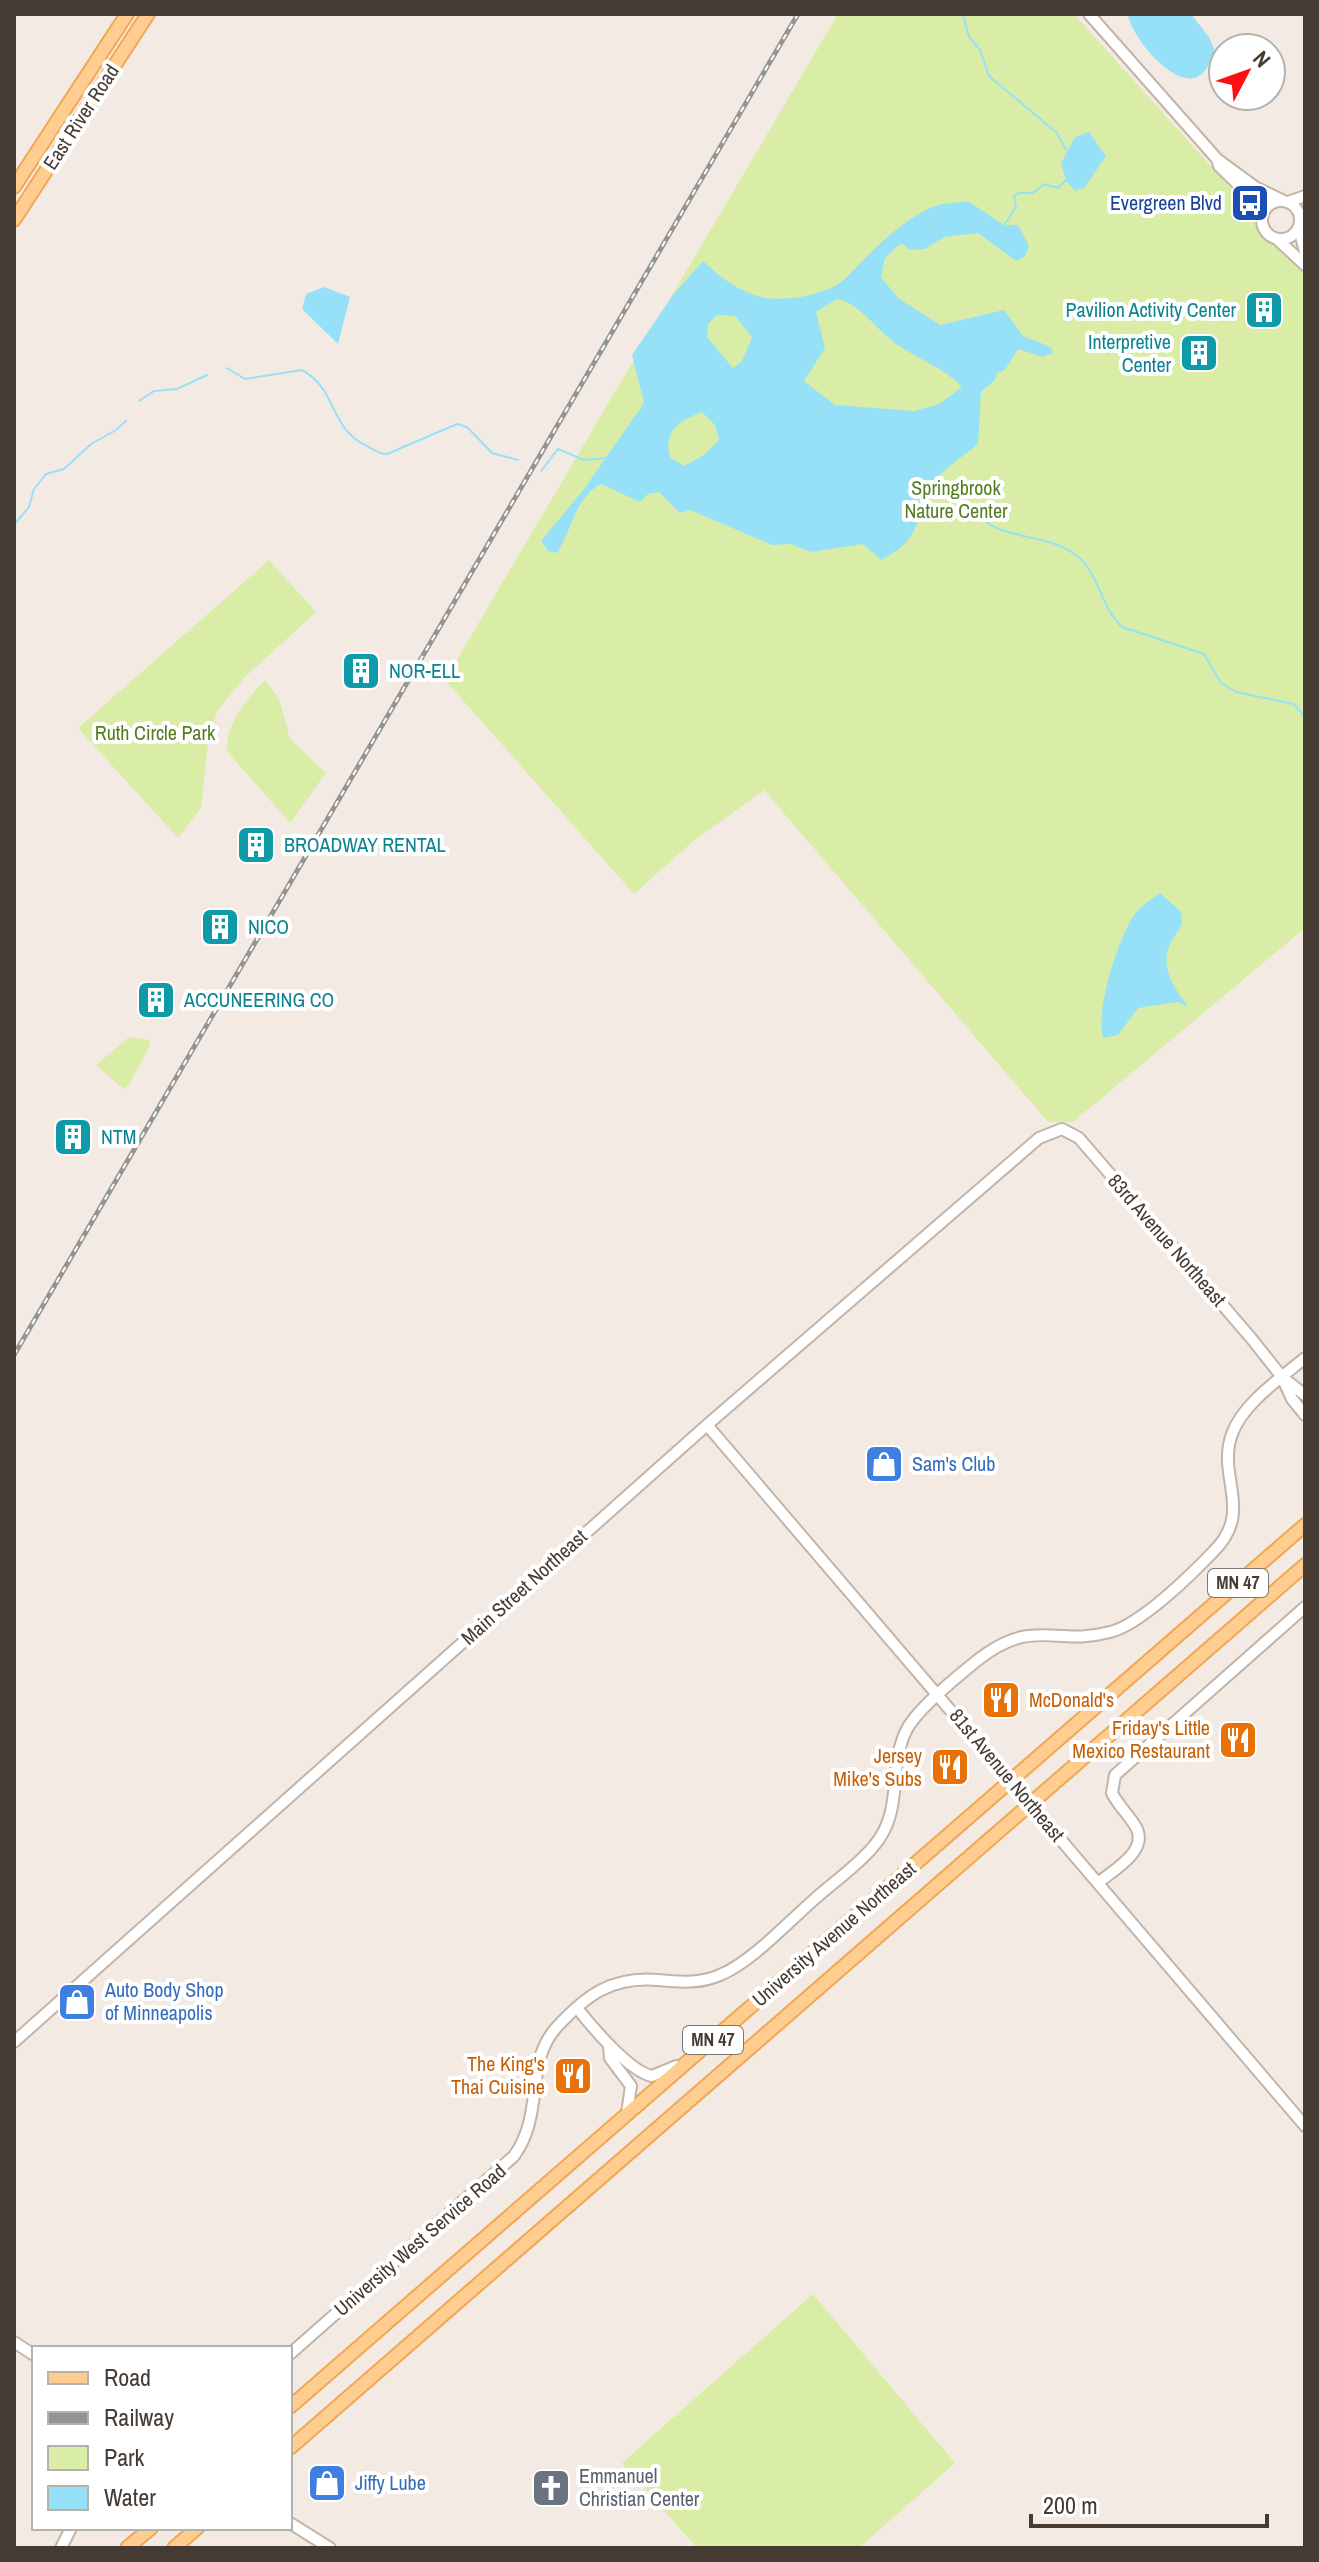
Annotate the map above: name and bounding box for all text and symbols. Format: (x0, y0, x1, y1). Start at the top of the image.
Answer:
north arrow (1207, 32, 1287, 112)
text: N (1246, 44, 1278, 74)
street label: East River Road (36, 59, 125, 175)
bus stop icon: Evergreen Blvd (1229, 182, 1271, 224)
place label: Evergreen Blvd (1110, 189, 1222, 216)
building icon: Pavilion Activity Center (1243, 289, 1285, 331)
place label: Pavilion Activity Center (1066, 296, 1237, 323)
place label: Interpretive Center (1088, 328, 1172, 378)
building icon: Interpretive Center (1178, 332, 1220, 374)
park label: Springbrook Nature Center (905, 474, 1008, 524)
building icon: NOR-ELL (340, 650, 382, 692)
place label: NOR-ELL (389, 657, 460, 684)
park label: Ruth Circle Park (95, 719, 216, 746)
building icon: BROADWAY RENTAL (235, 824, 277, 866)
place label: BROADWAY RENTAL (284, 831, 446, 858)
building icon: NICO (199, 906, 241, 948)
place label: NICO (248, 913, 289, 940)
building icon: ACCUNEERING CO (135, 979, 177, 1021)
place label: ACCUNEERING CO (183, 986, 334, 1013)
building icon: NTM (52, 1116, 94, 1158)
place label: NTM (101, 1123, 137, 1150)
street label: 83rd Avenue Northeast (1102, 1168, 1233, 1312)
shop icon: Sam's Club (863, 1443, 905, 1485)
place label: Sam's Club (912, 1450, 995, 1477)
street label: Main Street Northeast (455, 1523, 593, 1650)
road number: MN 47 (1208, 1569, 1268, 1597)
restaurant icon: McDonald's (980, 1679, 1022, 1721)
place label: McDonald's (1029, 1686, 1114, 1713)
street label: 81st Avenue Northeast (944, 1703, 1071, 1847)
place label: Friday's Little Mexico Restaurant (1072, 1714, 1210, 1764)
restaurant icon: Friday's Little Mexico Restaurant (1217, 1719, 1259, 1761)
place label: Jersey Mike's Subs (833, 1742, 923, 1792)
restaurant icon: Jersey Mike's Subs (929, 1746, 971, 1788)
street label: University Avenue Northeast (746, 1855, 922, 2012)
place label: Auto Body Shop of Minneapolis (104, 1976, 224, 2026)
shop icon: Auto Body Shop of Minneapolis (56, 1981, 98, 2023)
road number: MN 47 (683, 2026, 743, 2054)
place label: The King's Thai Cuisine (451, 2050, 545, 2100)
restaurant icon: The King's Thai Cuisine (552, 2055, 594, 2097)
street label: University West Service Road (328, 2157, 511, 2322)
legend (32, 2346, 292, 2530)
text: Road (104, 2361, 151, 2393)
text: Railway (104, 2401, 174, 2433)
text: Park (104, 2441, 145, 2473)
shop icon: Jiffy Lube (306, 2462, 348, 2504)
place label: Emmanuel Christian Center (579, 2462, 700, 2512)
church icon: Emmanuel Christian Center (530, 2467, 572, 2509)
place label: Jiffy Lube (355, 2469, 426, 2496)
scale bar (1031, 2478, 1267, 2528)
text: Water (104, 2481, 156, 2513)
text: 200 m (1043, 2489, 1098, 2521)

